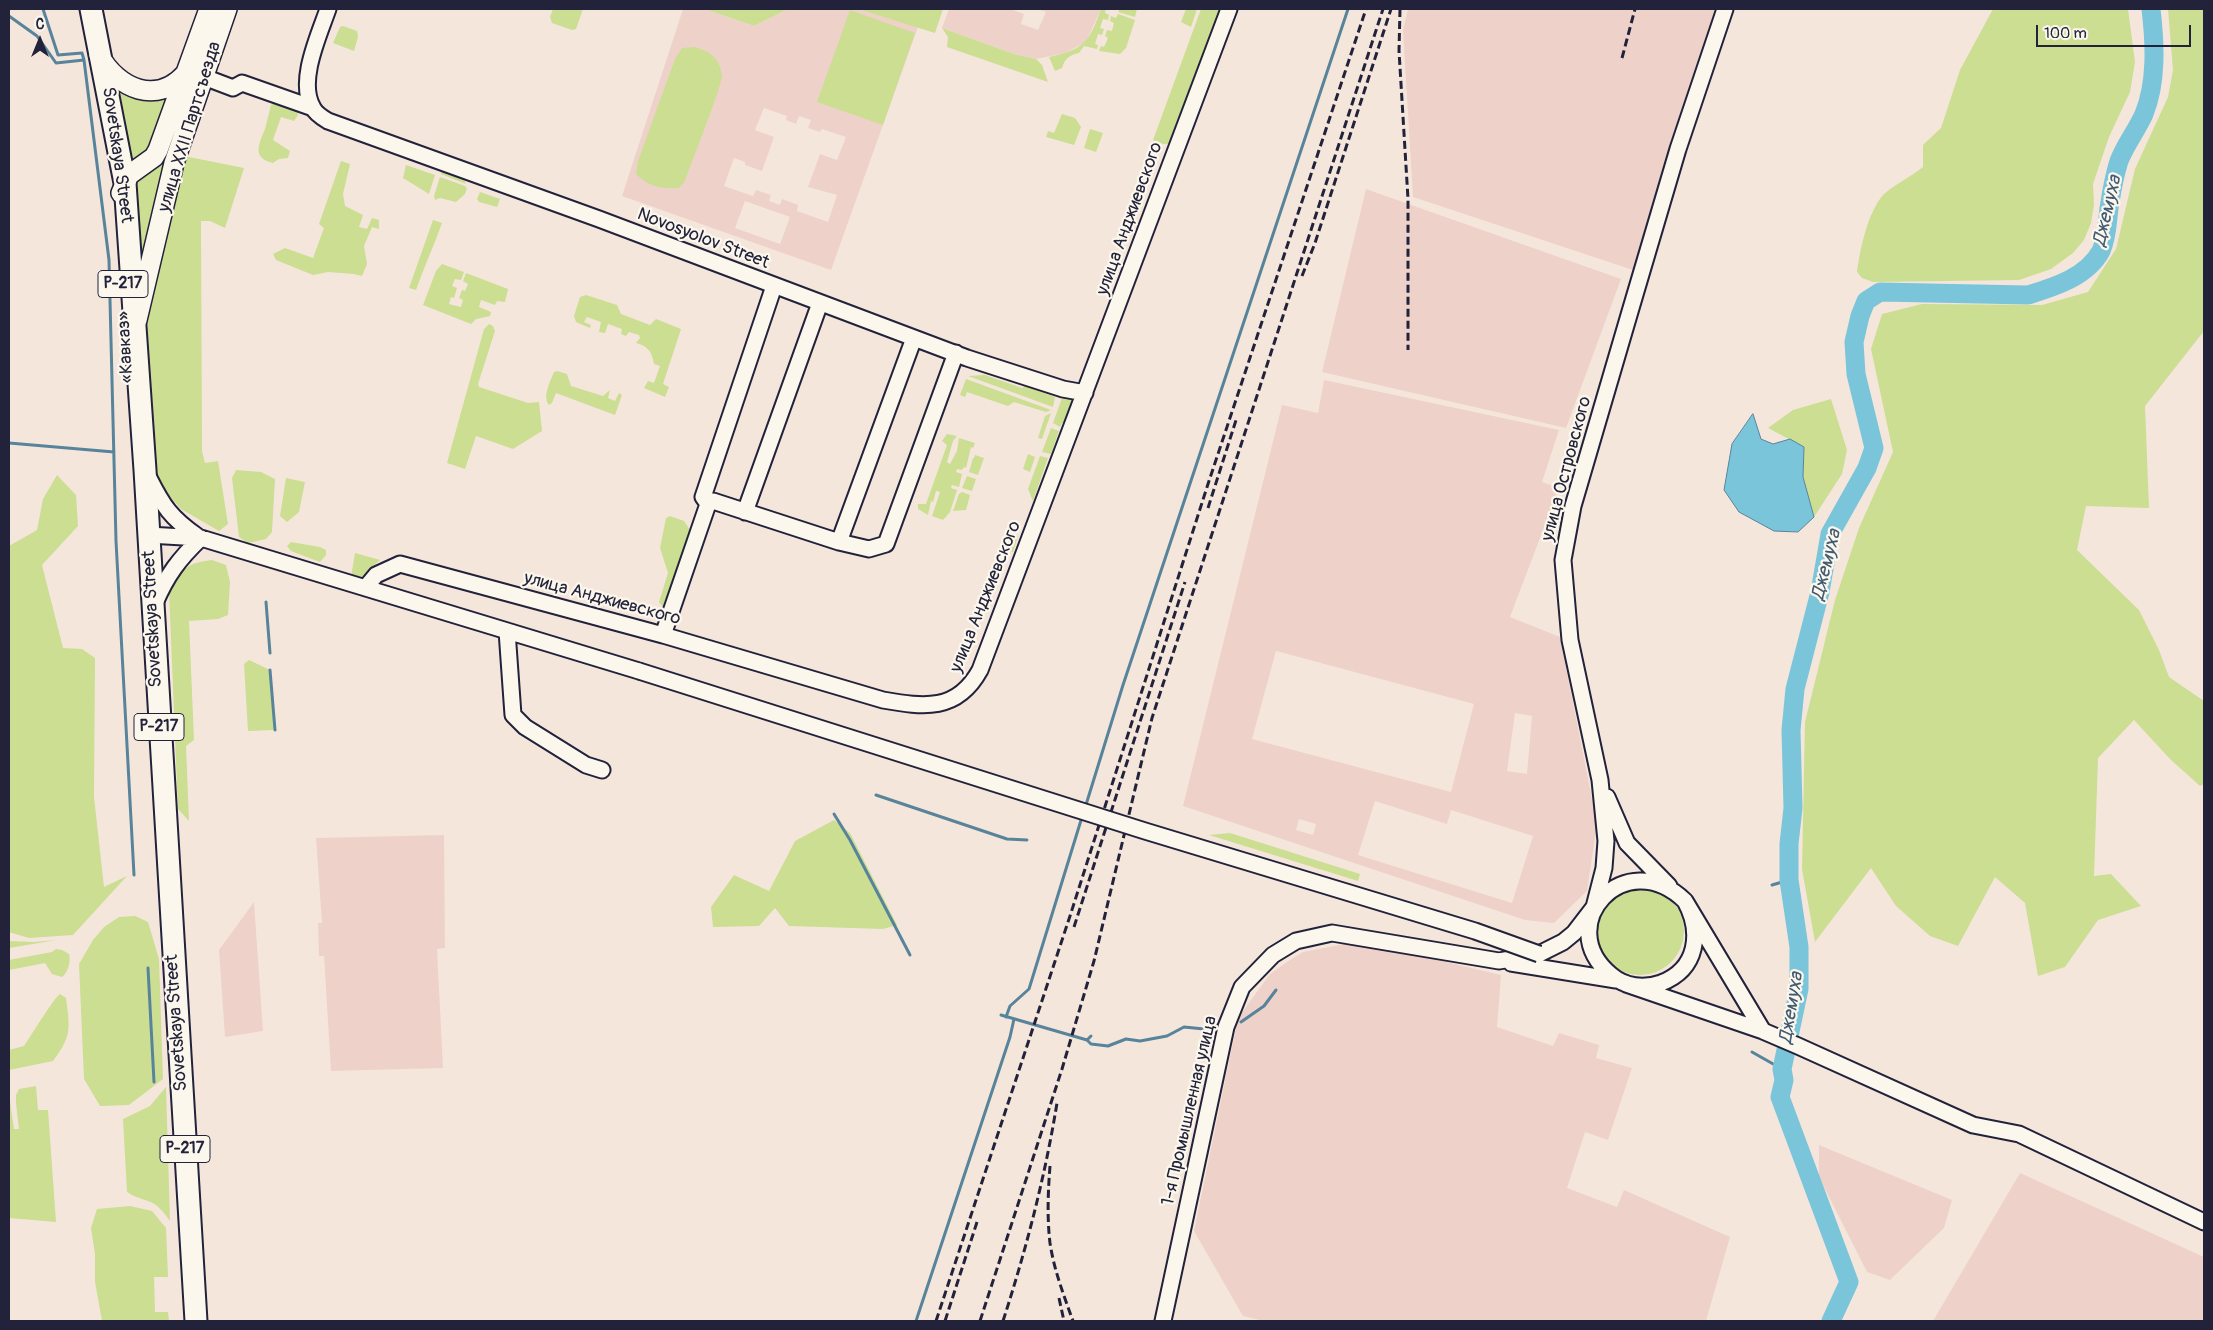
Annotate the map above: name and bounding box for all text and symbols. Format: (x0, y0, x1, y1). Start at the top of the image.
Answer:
north arrow (15, 15, 65, 65)
scale bar (2038, 15, 2193, 47)
text: С (36, 16, 44, 33)
text: 100 m (2044, 24, 2087, 43)
street label: улица XXII Партсъезда (154, 39, 226, 215)
street label: Sovetskaya Street (97, 86, 137, 224)
street label: улица Анджиевского (1092, 139, 1168, 299)
water label: Джемуха (2089, 173, 2127, 249)
street label: Novosyolov Street (634, 204, 772, 274)
road number: Р-217 (98, 270, 148, 298)
street label: «Кавказ» (113, 310, 139, 384)
street label: улица Островского (1537, 394, 1597, 544)
street label: улица Анджиевского (946, 518, 1026, 676)
water label: Джемуха (1807, 527, 1847, 603)
street label: Sovetskaya Street (139, 550, 167, 688)
street label: улица Анджиевского (521, 568, 683, 630)
road number: Р-217 (134, 714, 184, 740)
street label: Sovetskaya Street (161, 954, 193, 1092)
water label: Джемуха (1775, 971, 1809, 1045)
street label: 1-я Промышленная улица (1158, 1014, 1222, 1208)
road number: Р-217 (160, 1136, 210, 1162)

